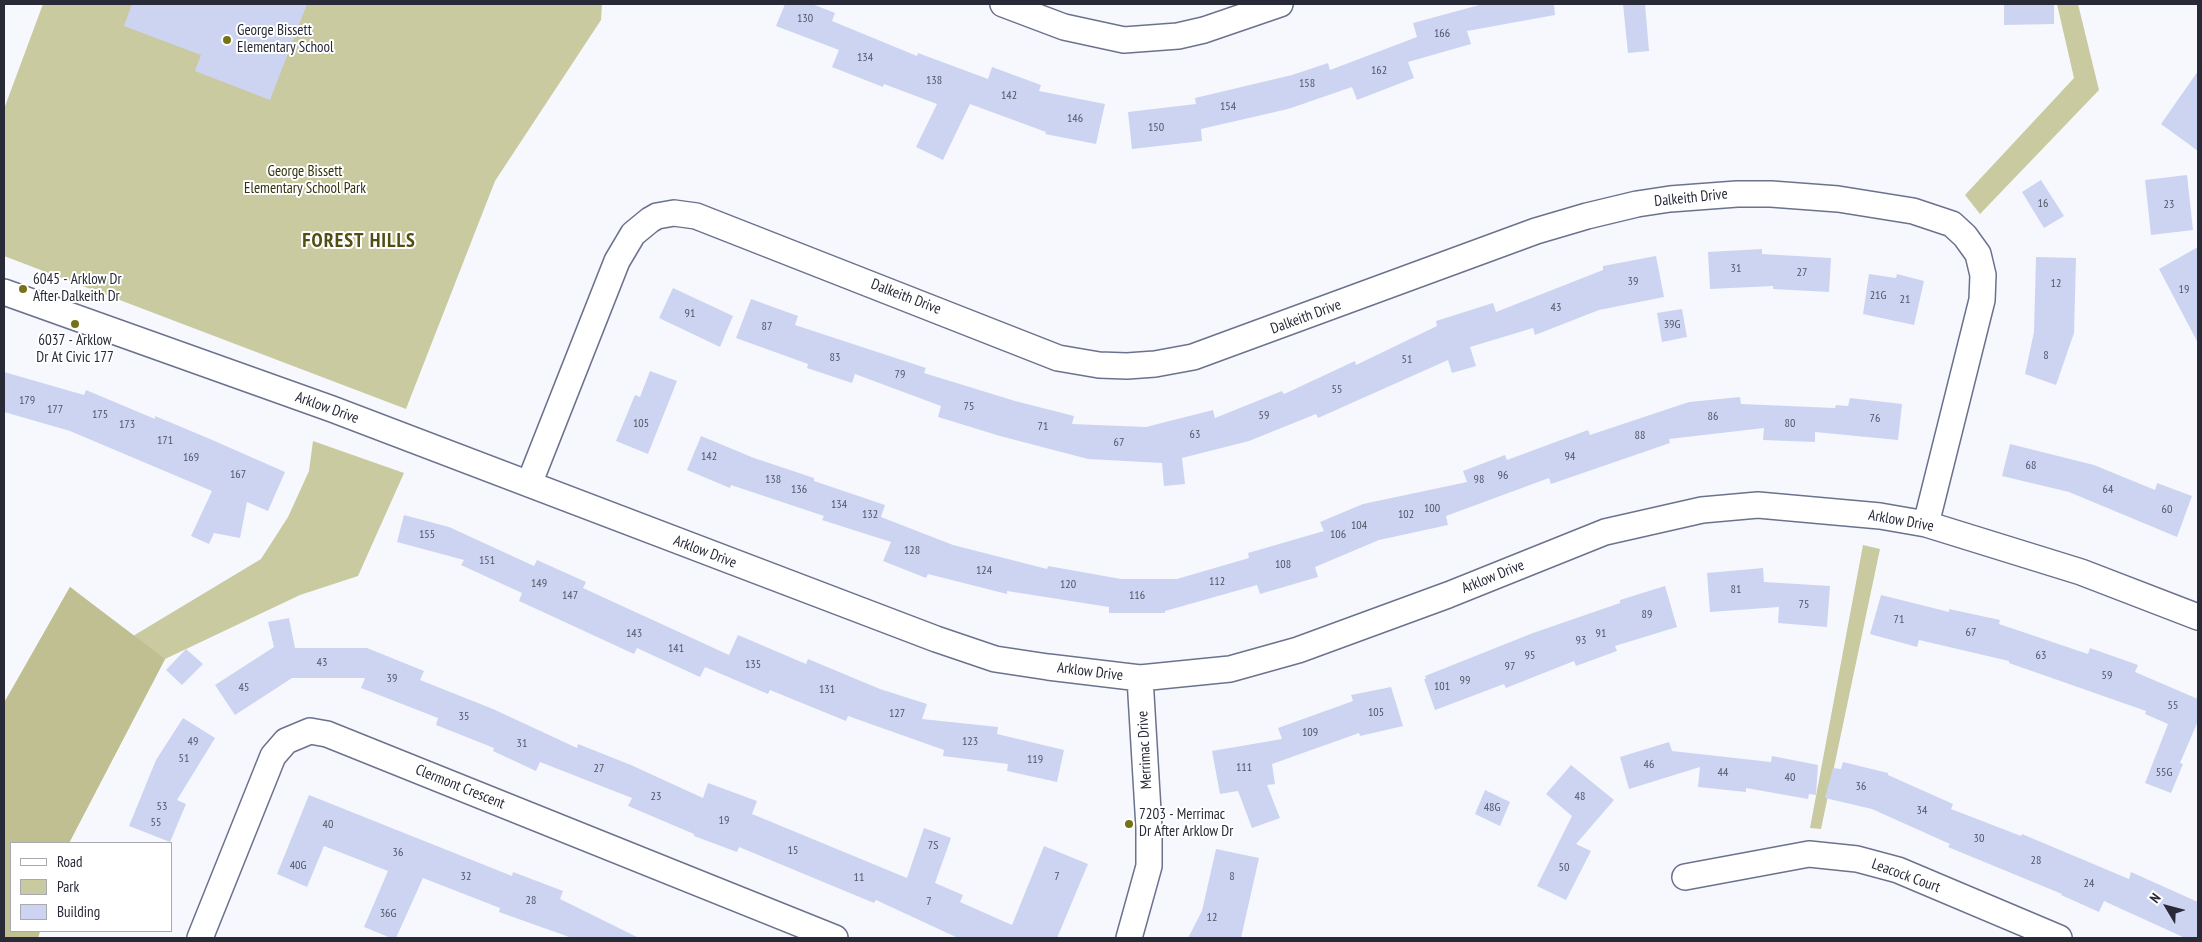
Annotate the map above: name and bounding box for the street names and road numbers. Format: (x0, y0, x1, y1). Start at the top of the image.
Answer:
street label: Dalkeith Drive (1653, 185, 1729, 211)
street label: Dalkeith Drive (868, 275, 944, 319)
street label: Dalkeith Drive (1268, 296, 1344, 338)
street label: Arklow Drive (293, 388, 361, 428)
street label: Arklow Drive (1867, 506, 1935, 536)
street label: Arklow Drive (671, 532, 739, 572)
street label: Arklow Drive (1459, 556, 1527, 598)
street label: Arklow Drive (1056, 659, 1124, 685)
street label: Merrimac Drive (1134, 710, 1156, 790)
street label: Clermont Crescent (413, 761, 507, 813)
street label: Leacock Court (1869, 855, 1943, 897)

